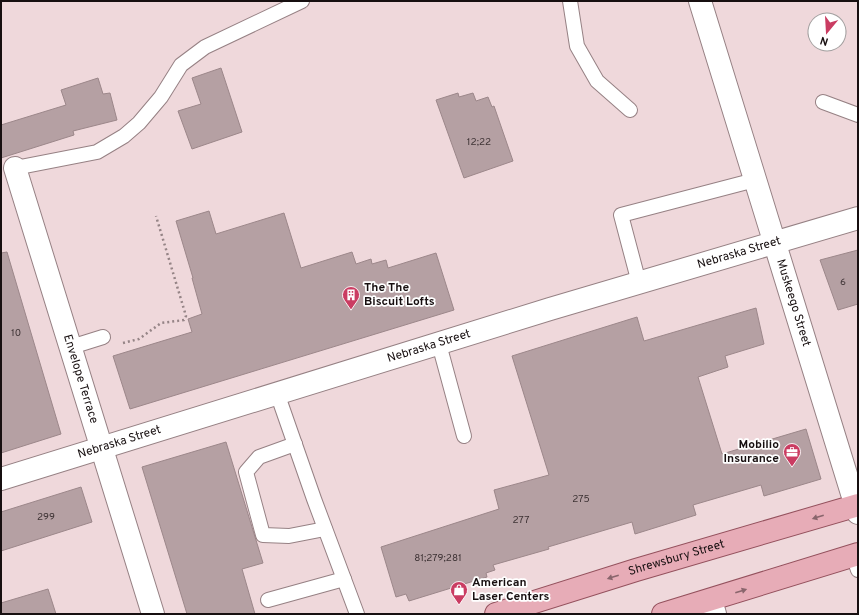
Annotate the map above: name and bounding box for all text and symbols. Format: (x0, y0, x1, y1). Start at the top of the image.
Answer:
north arrow (807, 12, 847, 52)
text: N (818, 33, 830, 48)
house number: 12;22 (467, 136, 491, 149)
street label: Nebraska Street (696, 233, 783, 273)
street label: Muskeego Street (772, 257, 814, 349)
house number: 6 (840, 276, 846, 289)
place label: The The Biscuit Lofts (364, 280, 435, 310)
building icon: The The Biscuit Lofts (341, 285, 361, 310)
street label: Nebraska Street (385, 326, 473, 367)
house number: 10 (11, 327, 21, 340)
street label: Envelope Terrace (59, 333, 102, 426)
street label: Nebraska Street (76, 422, 163, 463)
place label: Mobilio Insurance (724, 437, 779, 467)
office icon: Mobilio Insurance (782, 442, 802, 467)
house number: 275 (572, 493, 590, 506)
house number: 299 (37, 511, 55, 524)
house number: 277 (513, 514, 529, 527)
one-way arrow (812, 514, 824, 520)
street label: Shrewsbury Street (626, 536, 727, 580)
house number: 81;279;281 (414, 552, 462, 565)
one-way arrow (607, 574, 619, 580)
place label: American Laser Centers (472, 575, 550, 605)
shop icon: American Laser Centers (449, 580, 469, 605)
one-way arrow (735, 588, 747, 594)

